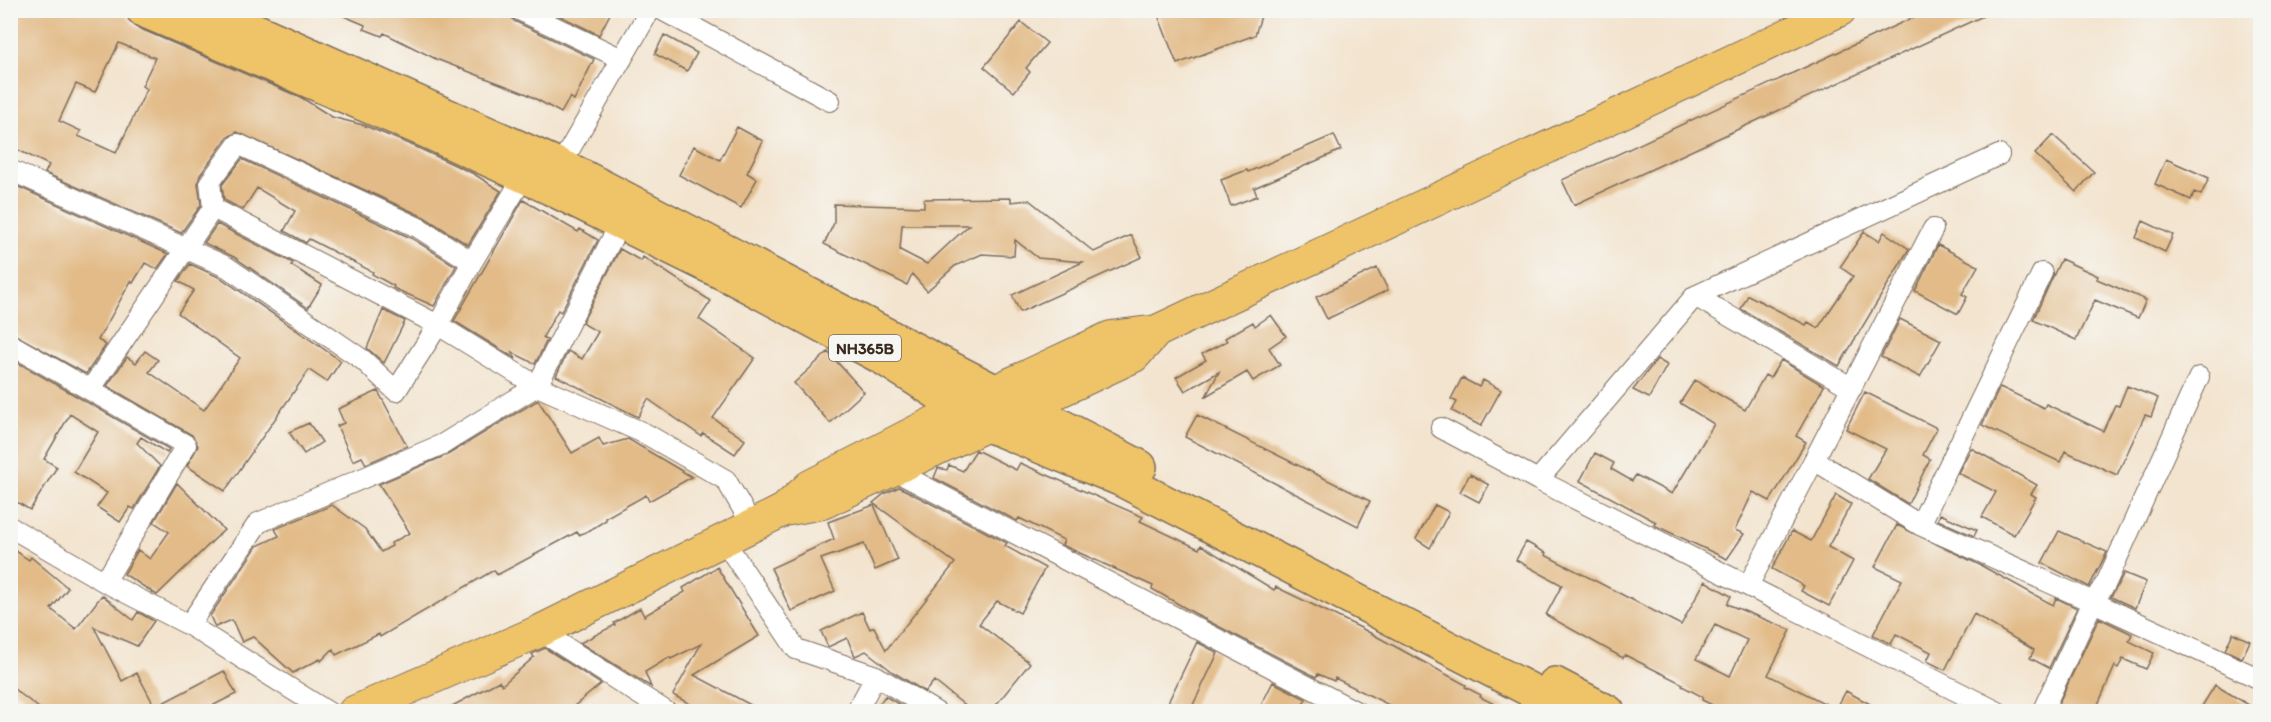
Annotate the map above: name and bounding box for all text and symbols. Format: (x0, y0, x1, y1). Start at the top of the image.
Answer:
road number: NH365B (829, 335, 901, 361)

